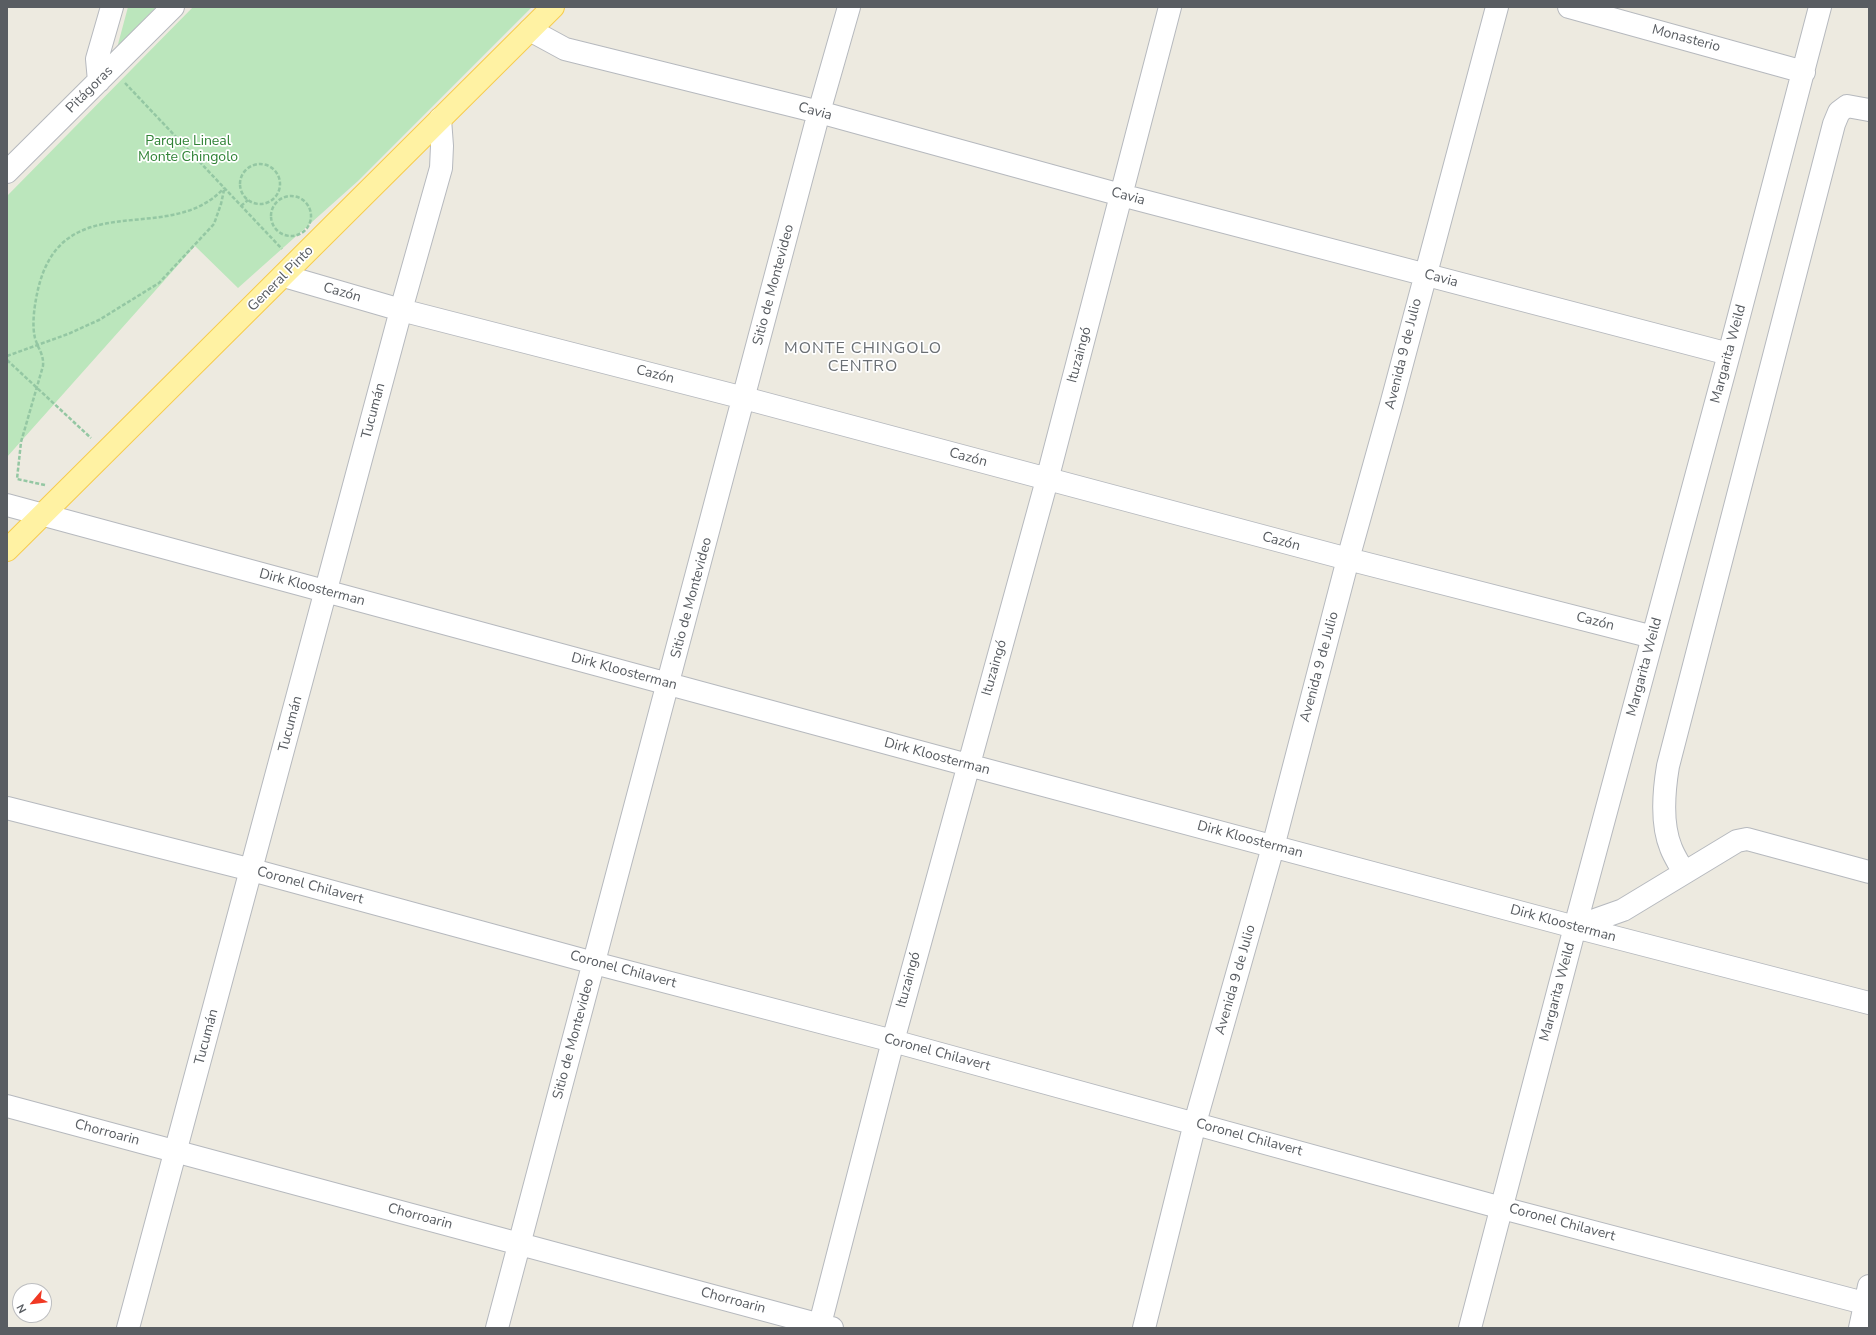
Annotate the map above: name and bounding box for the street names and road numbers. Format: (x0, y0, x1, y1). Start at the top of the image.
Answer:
street label: Monasterio (1650, 22, 1722, 56)
street label: Pitágoras (63, 63, 117, 117)
street label: Cavia (796, 99, 834, 125)
street label: Cavia (1109, 184, 1147, 210)
street label: Sitio de Montevideo (750, 223, 798, 347)
street label: General Pinto (245, 243, 317, 315)
street label: Cavia (1422, 266, 1460, 292)
street label: Cazón (321, 280, 363, 306)
street label: Avenida 9 de Julio (1382, 297, 1426, 411)
street label: Margarita Weild (1708, 303, 1750, 405)
street label: Ituzaingó (1064, 325, 1096, 385)
street label: Cazón (634, 362, 676, 388)
street label: Tucumán (359, 381, 389, 441)
street label: Cazón (947, 445, 989, 471)
street label: Cazón (1260, 529, 1302, 555)
street label: Sitio de Montevideo (668, 536, 716, 660)
street label: Dirk Kloosterman (257, 566, 367, 610)
street label: Cazón (1574, 609, 1616, 635)
street label: Avenida 9 de Julio (1297, 610, 1343, 724)
street label: Margarita Weild (1624, 616, 1666, 718)
street label: Ituzaingó (979, 638, 1011, 698)
street label: Dirk Kloosterman (569, 650, 679, 694)
street label: Tucumán (276, 694, 306, 754)
street label: Dirk Kloosterman (882, 735, 992, 779)
street label: Dirk Kloosterman (1195, 818, 1305, 862)
street label: Coronel Chilavert (255, 864, 365, 908)
street label: Dirk Kloosterman (1508, 902, 1618, 946)
street label: Avenida 9 de Julio (1212, 923, 1260, 1037)
street label: Margarita Weild (1537, 941, 1579, 1043)
street label: Coronel Chilavert (568, 948, 678, 992)
street label: Ituzaingó (893, 950, 925, 1010)
street label: Sitio de Montevideo (550, 977, 598, 1101)
street label: Tucumán (192, 1007, 222, 1067)
street label: Coronel Chilavert (882, 1031, 992, 1075)
street label: Chorroarin (73, 1116, 141, 1150)
street label: Coronel Chilavert (1194, 1116, 1304, 1160)
street label: Chorroarin (386, 1200, 454, 1234)
street label: Coronel Chilavert (1507, 1201, 1617, 1245)
street label: Chorroarin (699, 1284, 767, 1318)

